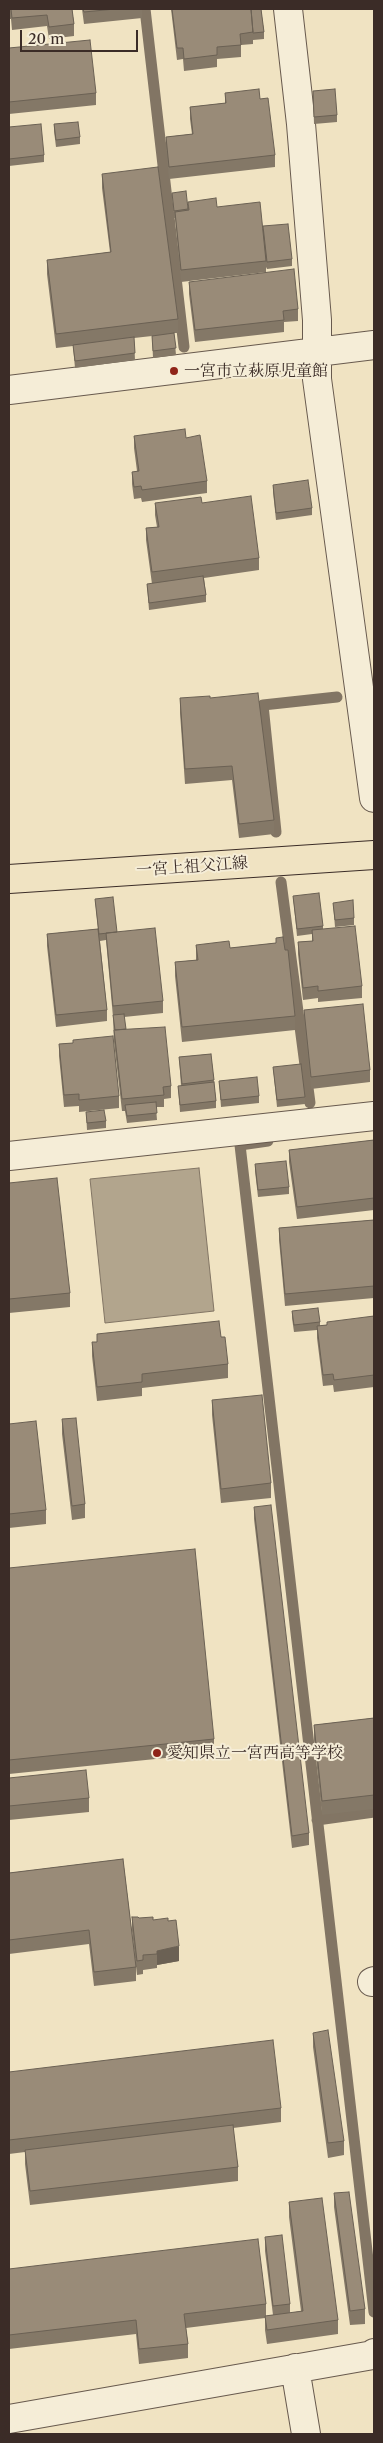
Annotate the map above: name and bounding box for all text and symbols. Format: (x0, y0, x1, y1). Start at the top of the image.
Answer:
scale bar (22, 20, 140, 52)
text: 20 m (28, 29, 64, 48)
place label: 一宮市立萩原児童館 (184, 361, 328, 381)
marker: 一宮市立萩原児童館 (168, 365, 180, 377)
street label: 一宮上祖父江線 (135, 854, 249, 880)
place label: 愛知県立一宮西高等学校 (167, 1743, 343, 1763)
marker: 愛知県立一宮西高等学校 (151, 1747, 163, 1759)

